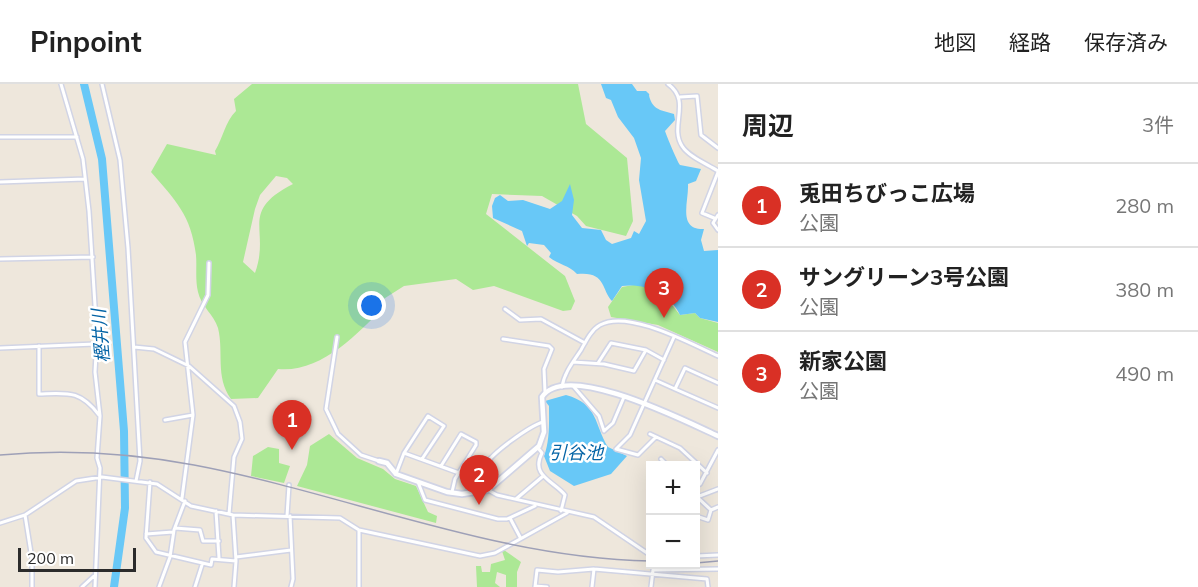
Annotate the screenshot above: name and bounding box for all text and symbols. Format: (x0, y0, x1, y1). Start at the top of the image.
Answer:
text: Pinpoint (30, 24, 142, 59)
text: 地図 (934, 29, 976, 55)
text: 経路 (1009, 29, 1051, 55)
text: 保存済み (1084, 29, 1168, 55)
text: 周辺 (742, 109, 794, 142)
text: 3件 (1142, 112, 1174, 137)
text: 兎田ちびっこ広場 (799, 179, 975, 207)
text: 1 (756, 193, 768, 218)
text: 280 m (1115, 193, 1174, 218)
text: 公園 (799, 210, 839, 235)
text: サングリーン3号公園 (799, 263, 1009, 291)
pin: 3 (644, 268, 684, 318)
text: 2 (756, 277, 768, 302)
text: 380 m (1115, 277, 1174, 302)
your location (357, 291, 386, 320)
text: 公園 (799, 294, 839, 319)
water label: 樫井川 (87, 306, 114, 364)
text: 新家公園 (799, 347, 887, 375)
text: 3 (756, 361, 768, 386)
text: 490 m (1115, 361, 1174, 386)
text: 公園 (799, 378, 839, 403)
pin: 1 (272, 400, 312, 450)
water label: 引谷池 (549, 441, 605, 464)
pin: 2 (460, 456, 498, 505)
map controls (646, 461, 700, 569)
button: + (646, 461, 700, 515)
button: − (646, 515, 700, 569)
scale bar (18, 545, 136, 572)
text: 200 m (27, 548, 74, 568)

